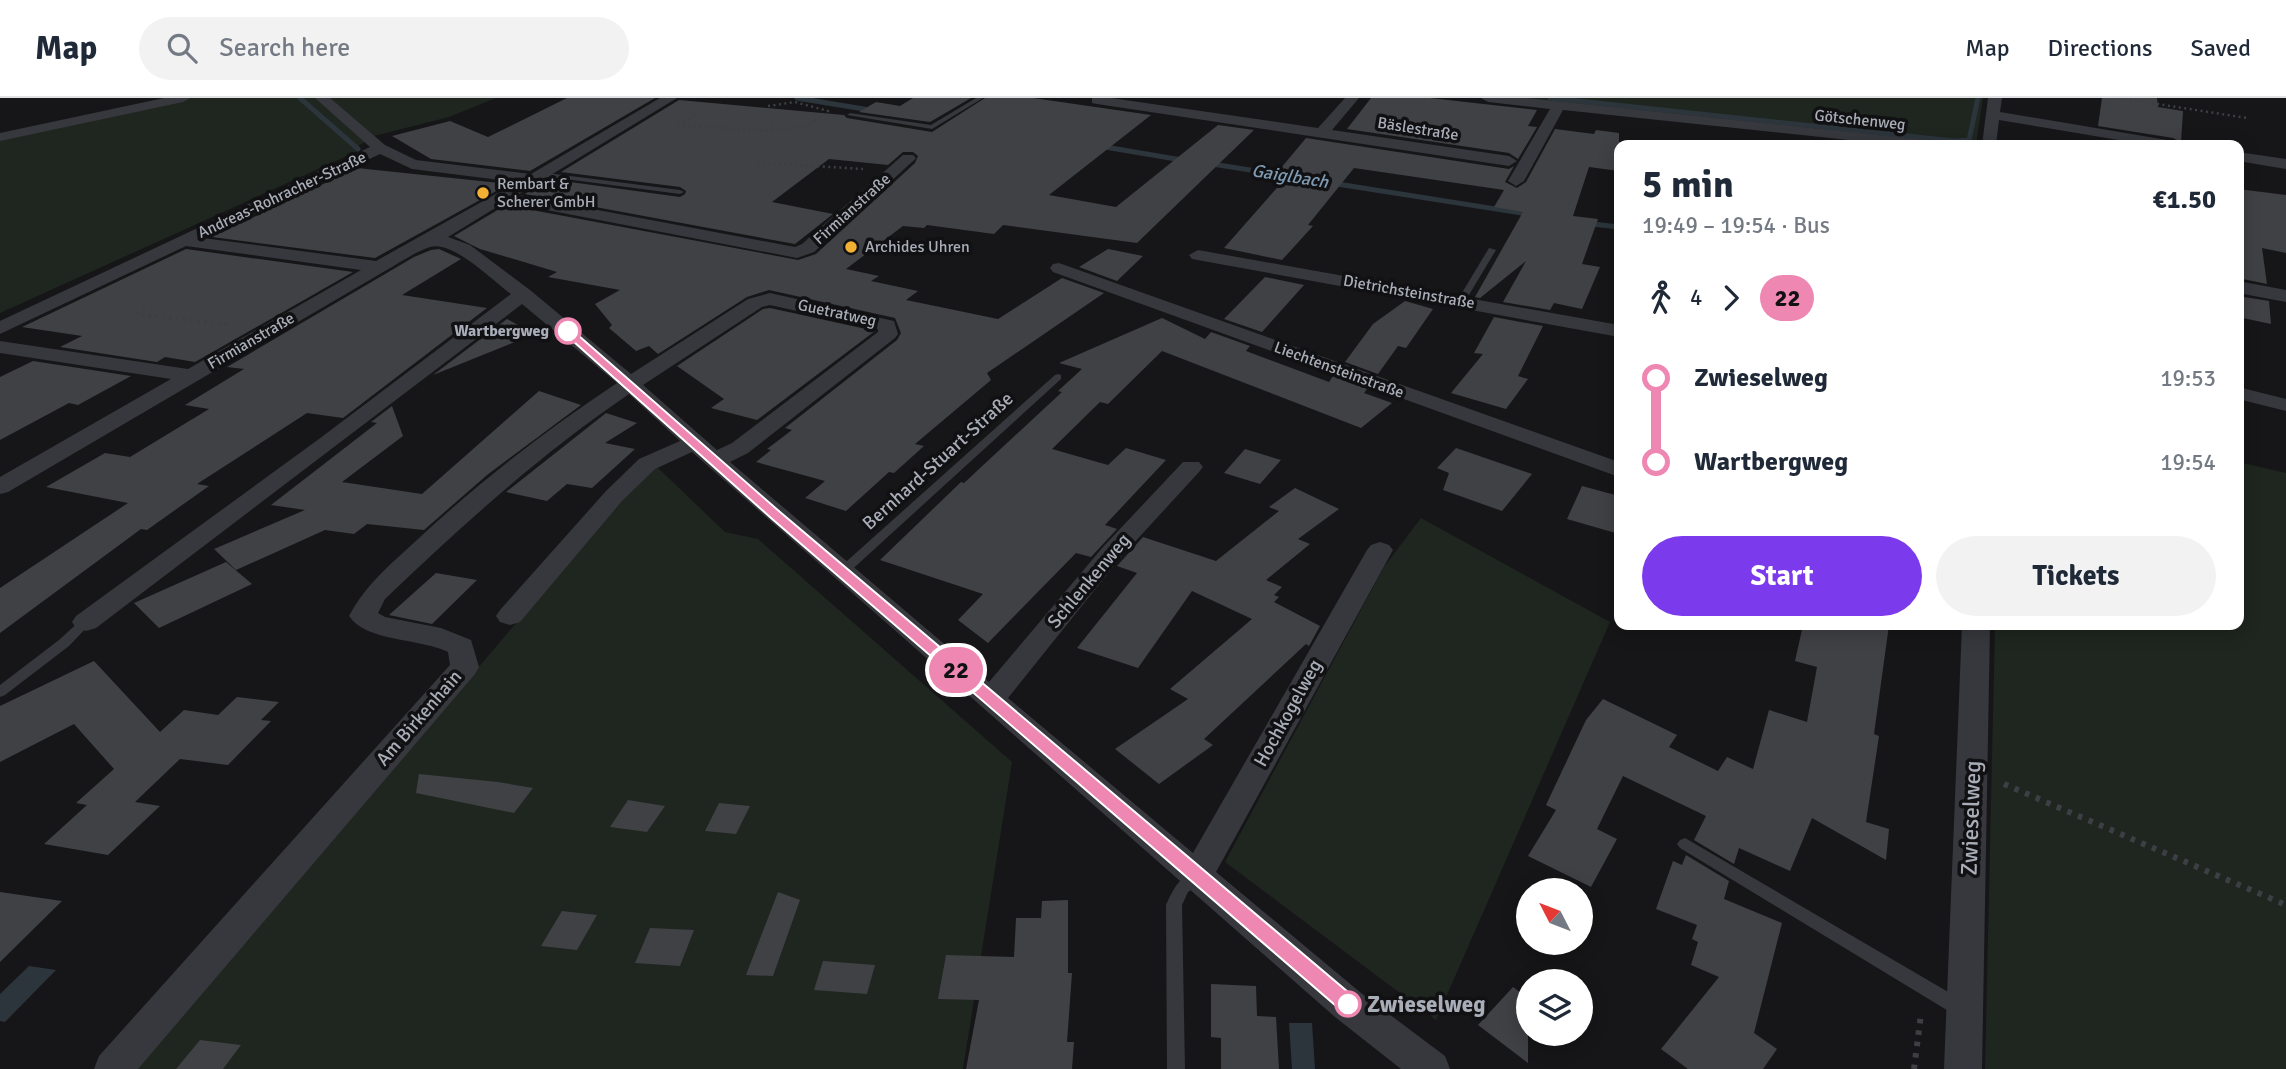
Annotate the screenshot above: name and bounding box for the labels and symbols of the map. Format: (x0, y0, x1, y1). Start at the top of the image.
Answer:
street label: Götschenweg (1813, 105, 1907, 135)
street label: Bäslestraße (1376, 113, 1460, 145)
street label: Andreas-Rohracher-Straße (195, 147, 369, 243)
water label: Gaiglbach (1250, 159, 1331, 193)
street label: Firmianstraße (809, 169, 895, 249)
place label: Rembart & Scherer GmbH (497, 174, 595, 212)
marker: Rembart & Scherer GmbH (475, 185, 491, 201)
place label: Archides Uhren (865, 237, 970, 257)
marker: Archides Uhren (843, 239, 859, 255)
street label: Dietrichsteinstraße (1342, 271, 1476, 313)
street label: Guetratweg (796, 295, 878, 331)
street label: Firmianstraße (204, 308, 298, 374)
marker: Wartbergweg (555, 318, 581, 344)
place label: Wartbergweg (454, 321, 549, 341)
street label: Liechtensteinstraße (1271, 337, 1407, 403)
street label: Bernhard-Stuart-Straße (858, 387, 1018, 535)
street label: Schlenkenweg (1042, 529, 1136, 633)
line badge: 22 (925, 647, 988, 693)
street label: Hochkogelweg (1249, 655, 1327, 771)
street label: Am Birkenhain (371, 665, 467, 771)
street label: Zwieselweg (1955, 760, 1987, 876)
north arrow (1516, 878, 1592, 956)
place label: Zwieselweg (1367, 990, 1486, 1019)
marker: Zwieselweg (1335, 991, 1361, 1017)

